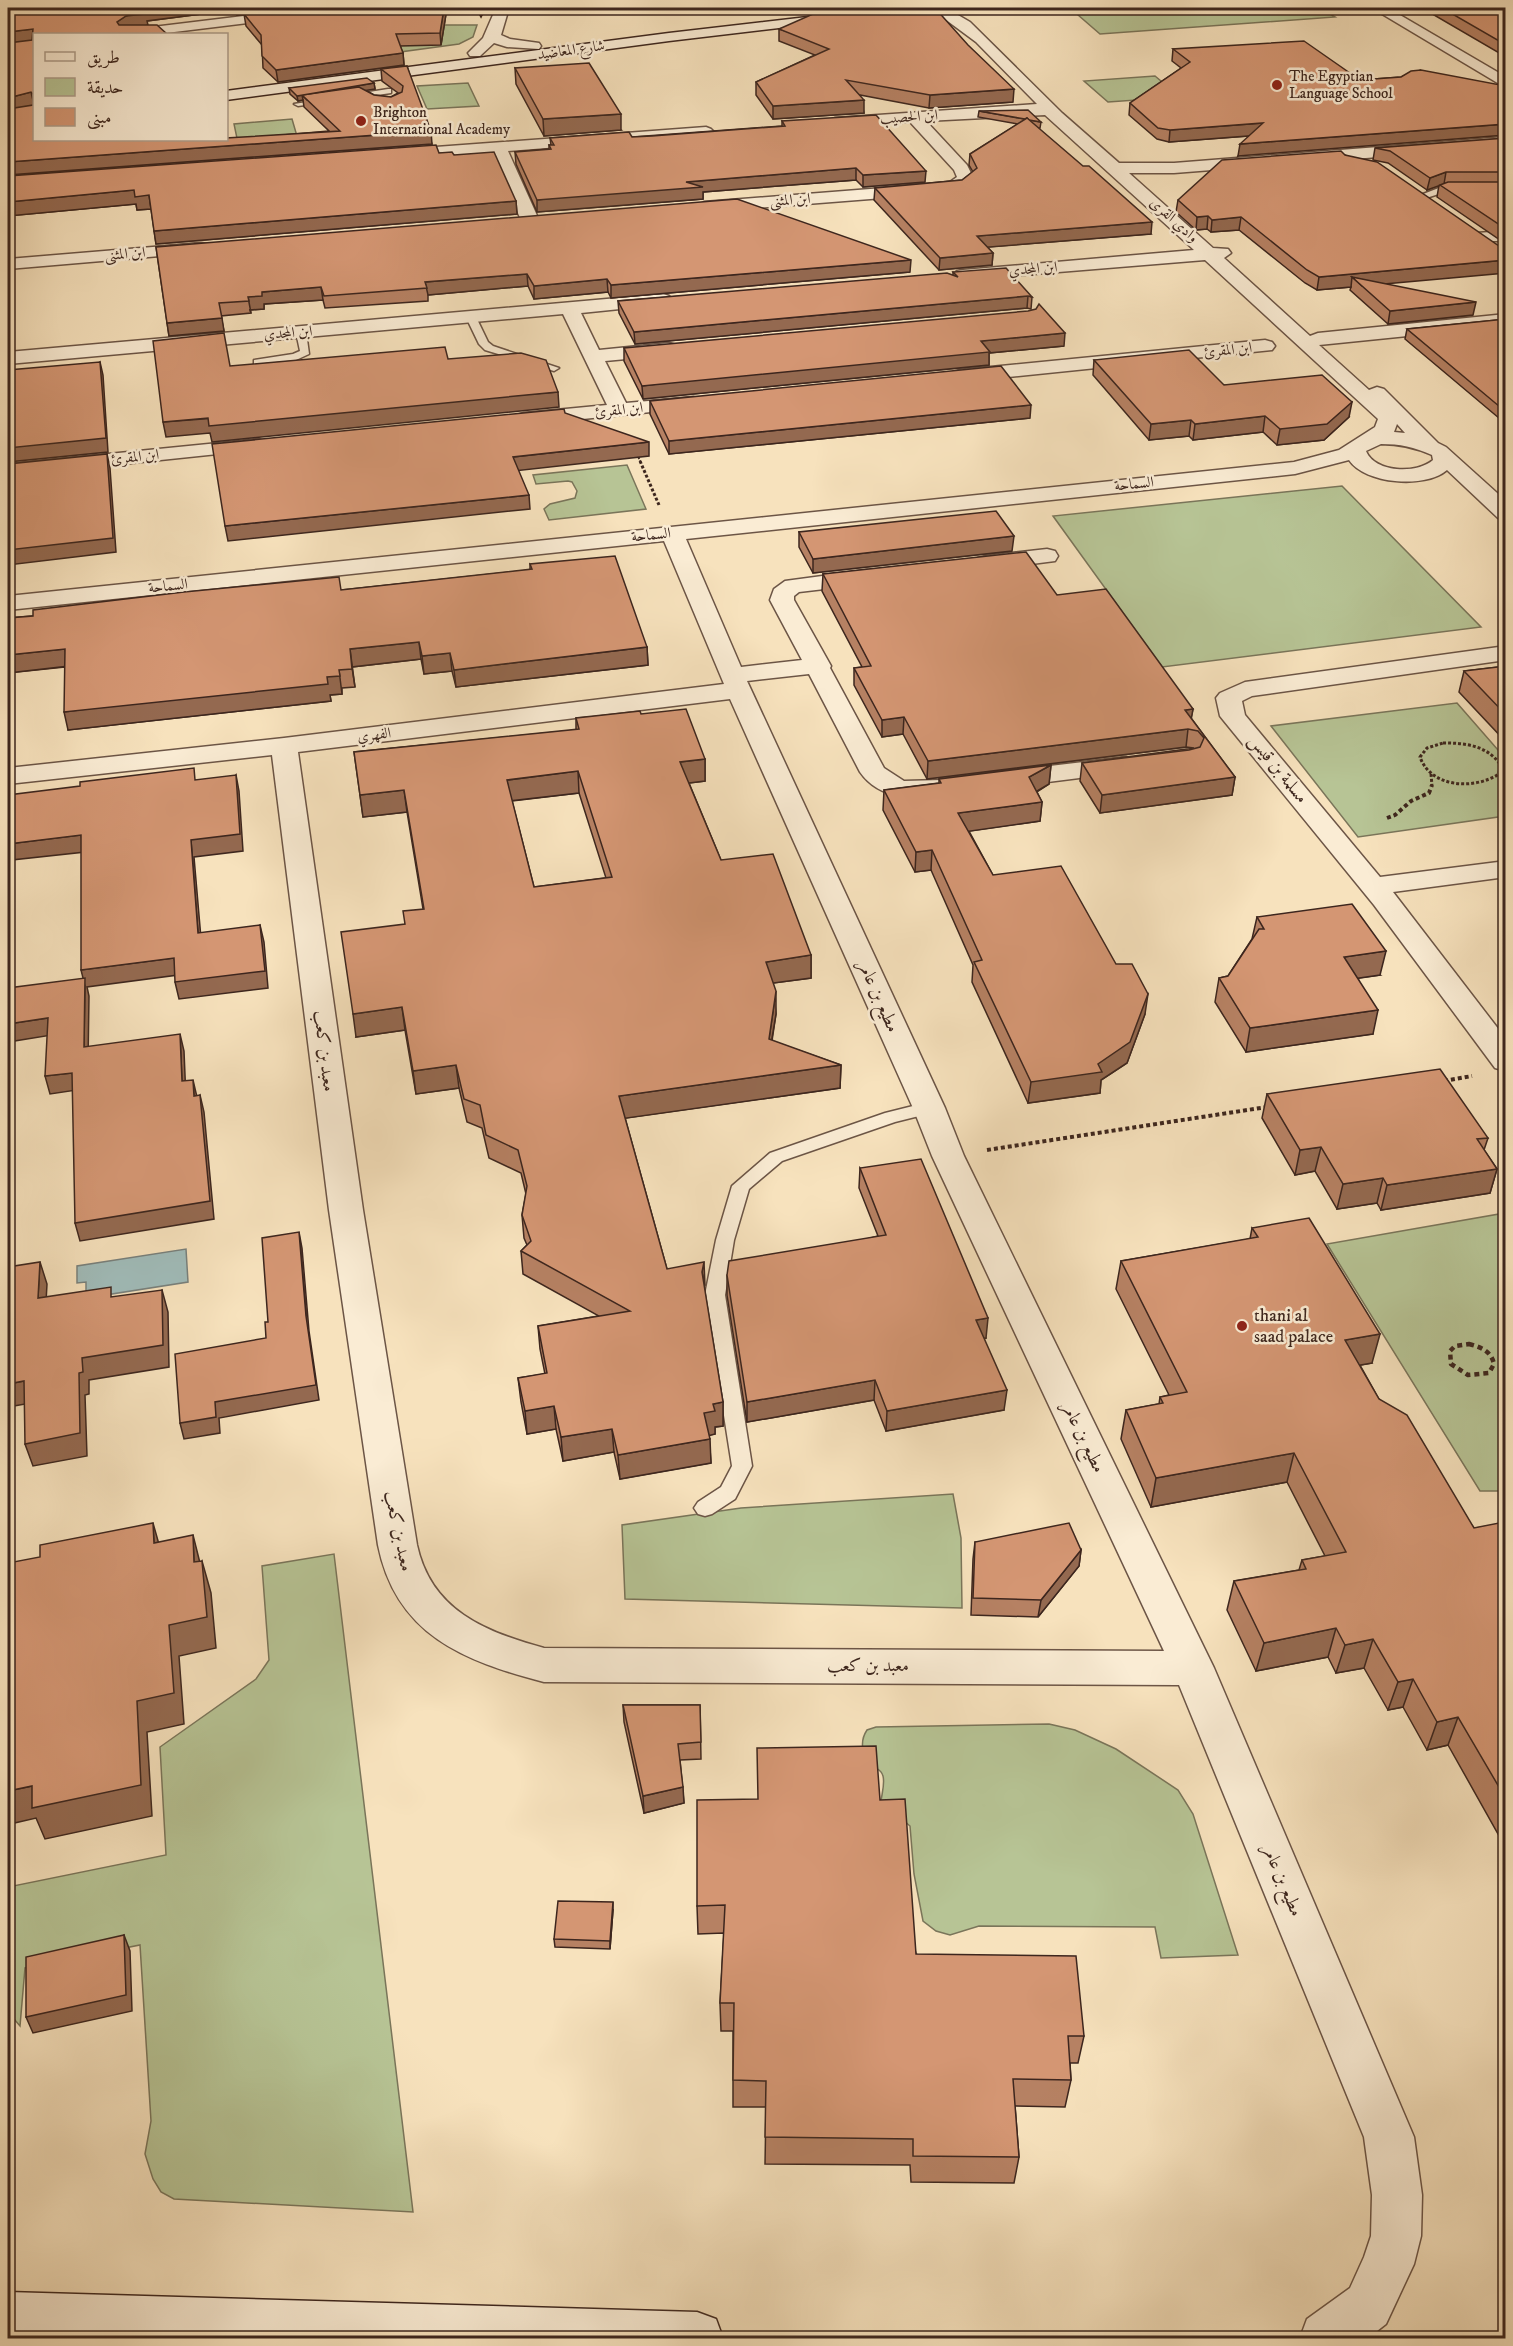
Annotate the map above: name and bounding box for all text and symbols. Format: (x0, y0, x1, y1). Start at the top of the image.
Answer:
legend (33, 33, 228, 141)
street label: شارع المعاضيد (536, 36, 606, 67)
text: طريق (87, 47, 120, 69)
place label: The Egyptian Language School (1289, 67, 1393, 103)
text: حديقة (87, 77, 123, 99)
marker: The Egyptian Language School (1270, 78, 1284, 92)
place label: Brighton International Academy (373, 103, 511, 139)
street label: ابن الحصيب (879, 105, 939, 129)
text: مبنى (87, 107, 112, 130)
marker: Brighton International Academy (354, 114, 368, 128)
street label: ابن المثنى (769, 189, 811, 212)
street label: وادي القرى (1144, 193, 1202, 248)
street label: ابن المثنى (104, 243, 146, 266)
street label: ابن المجدي (1008, 257, 1058, 283)
street label: ابن المجدي (263, 321, 313, 347)
street label: ابن المقرئ (1203, 338, 1253, 362)
street label: ابن المقرئ (594, 398, 644, 422)
street label: ابن المقرئ (110, 445, 160, 469)
street label: السماحة (1113, 472, 1155, 496)
street label: السماحة (630, 523, 672, 547)
street label: السماحة (147, 574, 189, 598)
street label: الفهري (356, 723, 392, 748)
street label: مسلمة بن قيس (1243, 730, 1313, 808)
street label: مطيع بن عامر (849, 956, 904, 1037)
street label: معبد بن كعب (308, 1009, 340, 1093)
place label: thani al saad palace (1254, 1305, 1333, 1348)
marker: thani al saad palace (1235, 1319, 1249, 1333)
street label: مطيع بن عامر (1053, 1397, 1110, 1478)
street label: معبد بن كعب (379, 1489, 417, 1573)
street label: معبد بن كعب (827, 1655, 909, 1677)
street label: مطيع بن عامر (1253, 1840, 1307, 1921)

